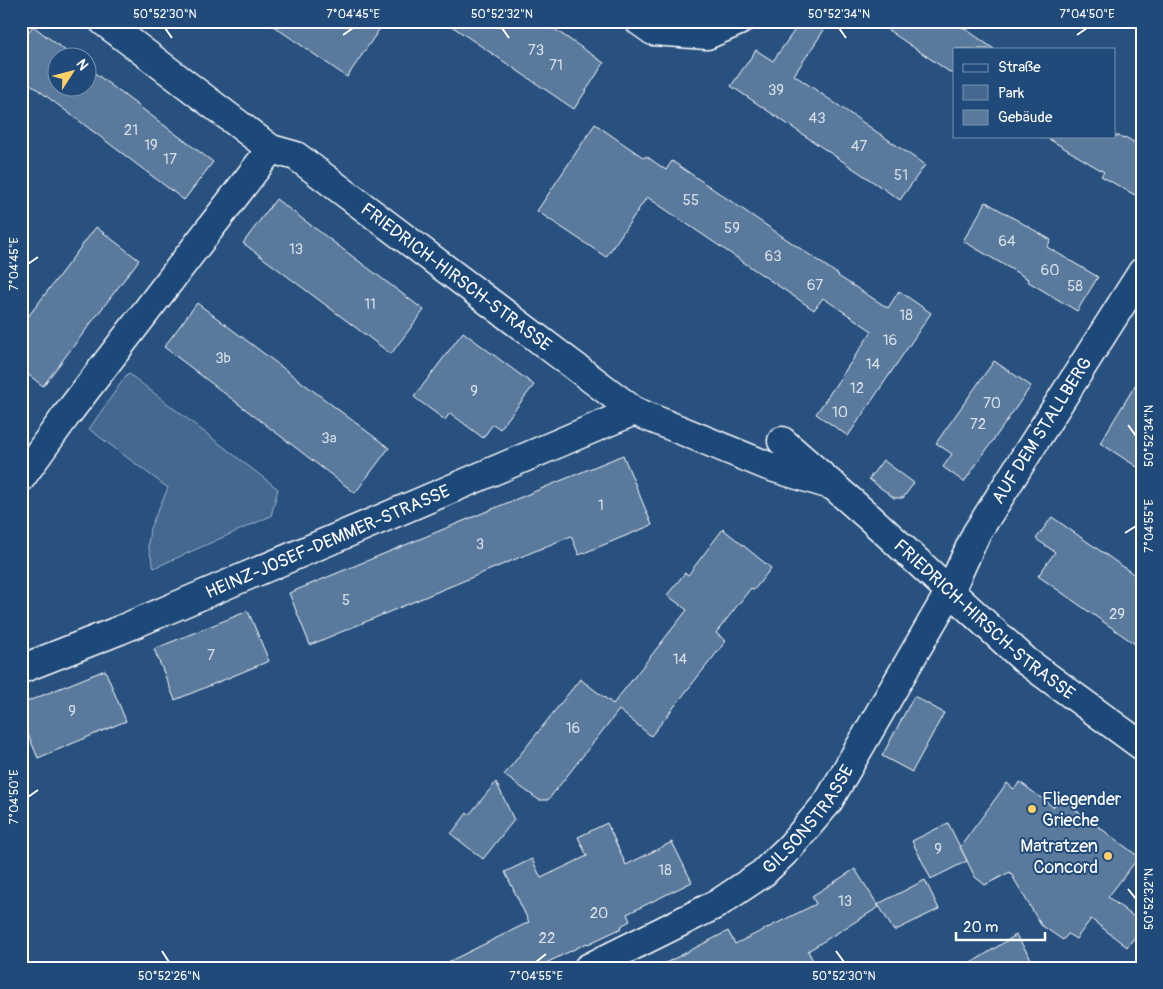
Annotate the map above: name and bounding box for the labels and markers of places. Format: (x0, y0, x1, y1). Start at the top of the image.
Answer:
place label: Fliegender Grieche (1042, 788, 1122, 832)
marker: Fliegender Grieche (1026, 803, 1038, 815)
place label: Matratzen Concord (1020, 835, 1098, 879)
marker: Matratzen Concord (1102, 850, 1114, 862)

